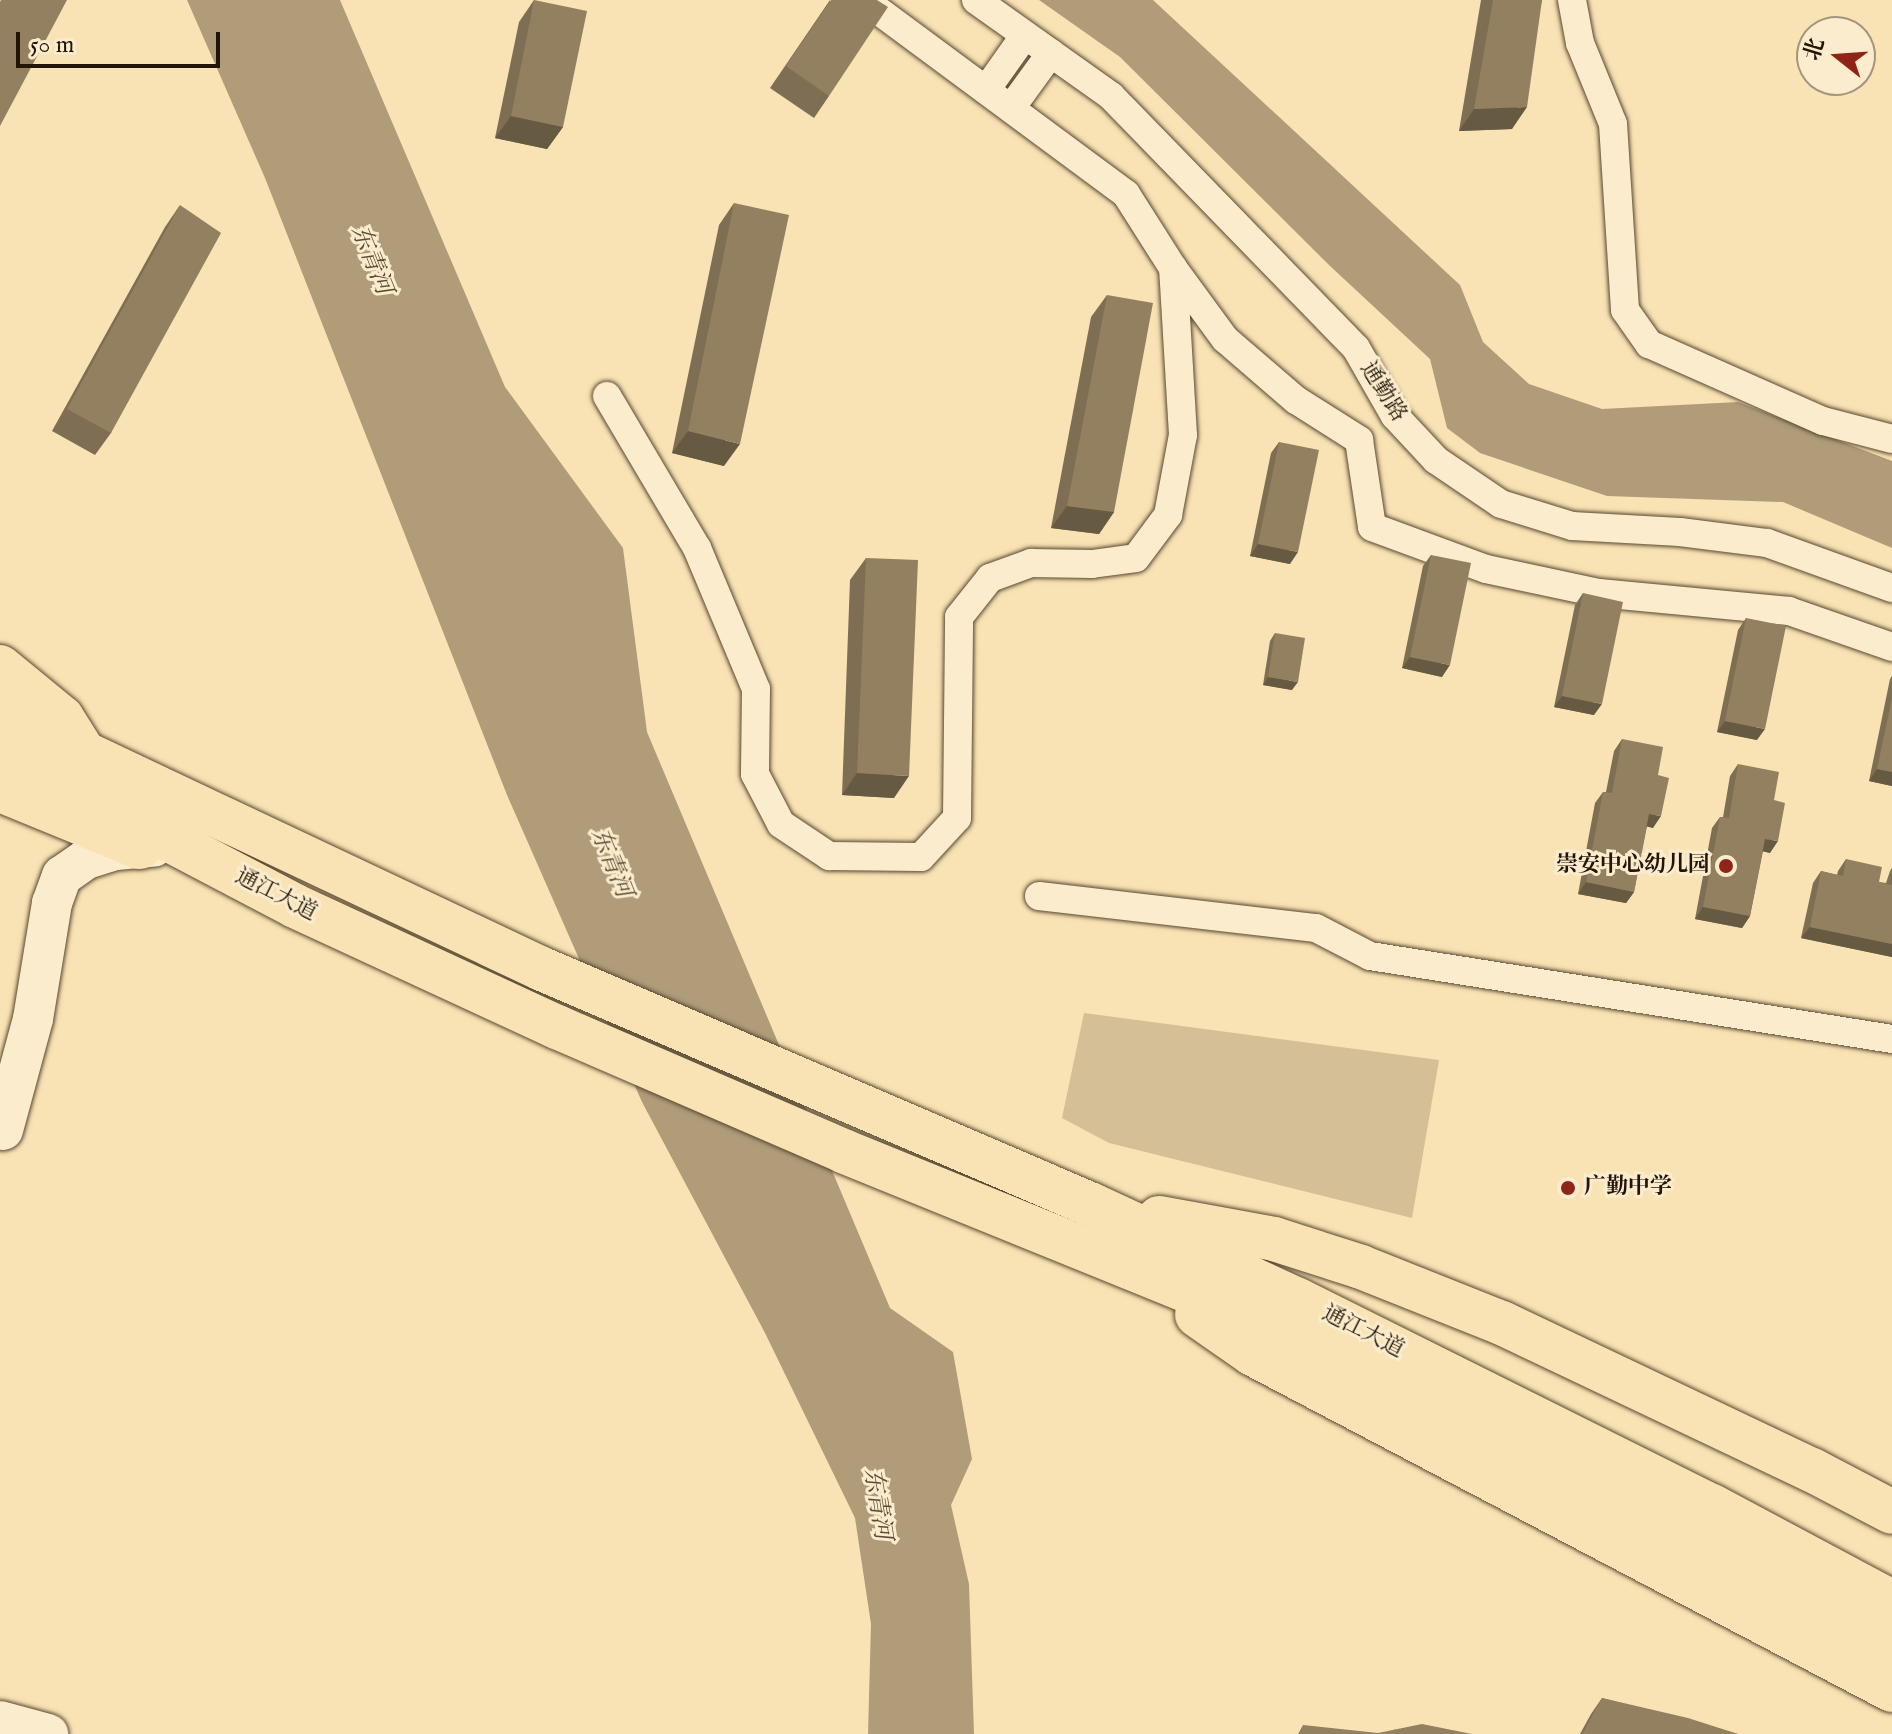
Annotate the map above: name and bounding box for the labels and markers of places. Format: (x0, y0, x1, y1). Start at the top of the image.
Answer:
place label: 崇安中心幼儿园 (1556, 853, 1710, 879)
marker: 崇安中心幼儿园 (1717, 857, 1735, 875)
place label: 广勤中学 (1584, 1175, 1672, 1201)
marker: 广勤中学 (1559, 1179, 1577, 1197)

